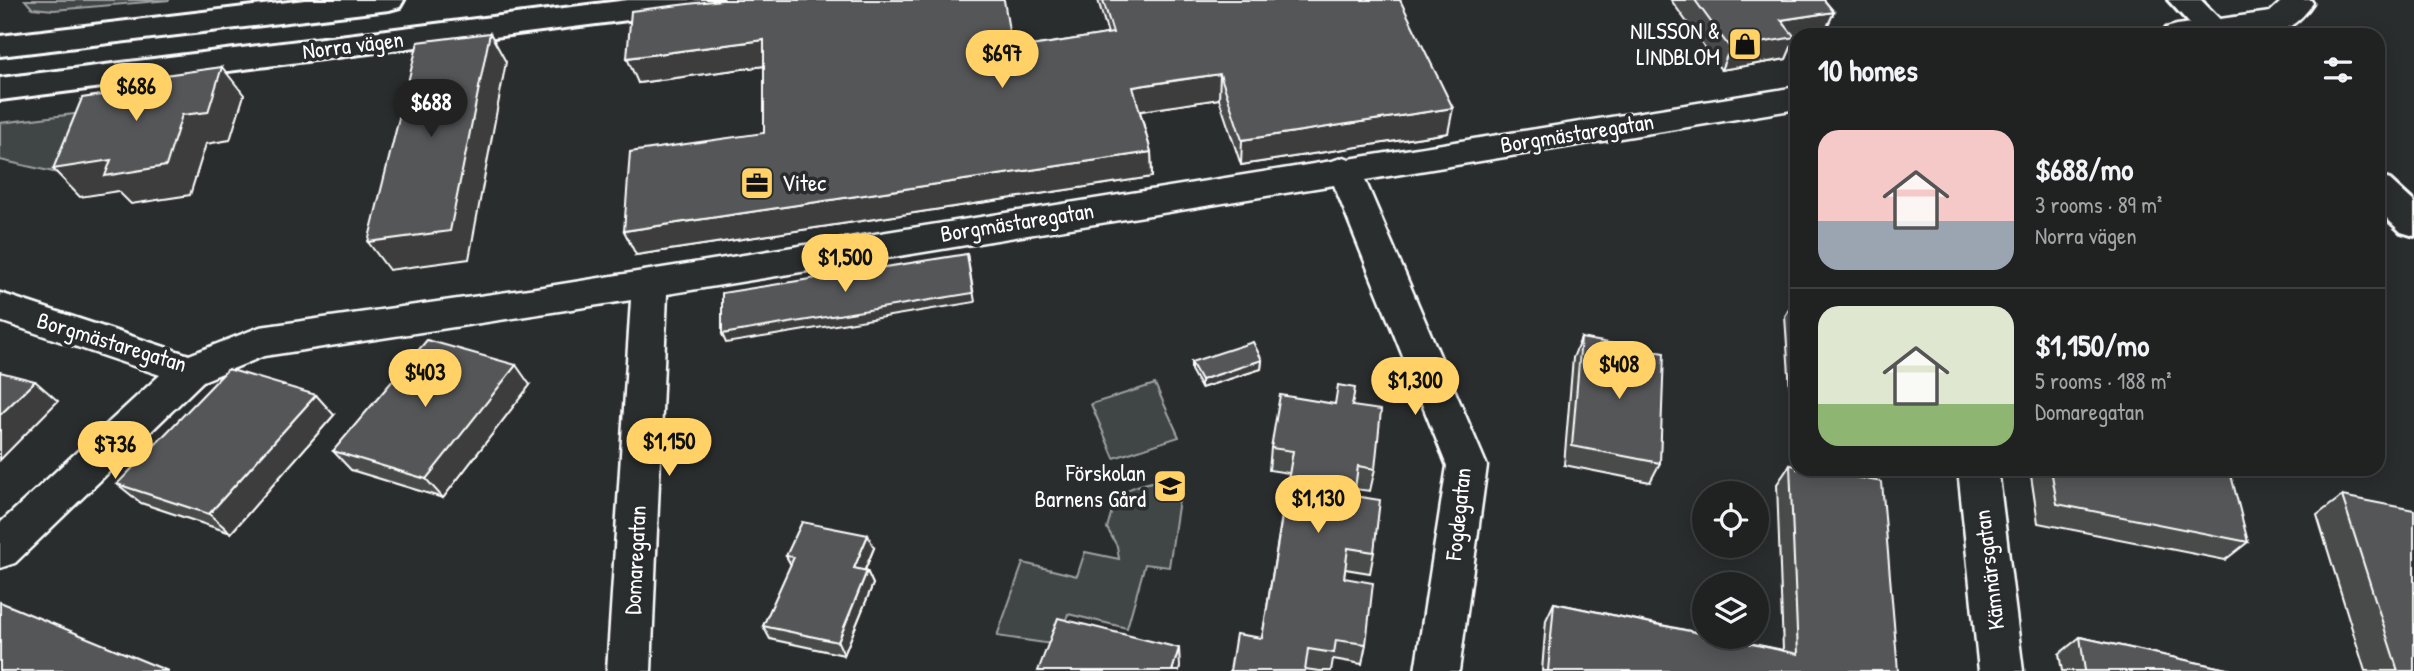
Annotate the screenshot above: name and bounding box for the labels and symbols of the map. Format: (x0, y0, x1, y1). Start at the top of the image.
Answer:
place label: NILSSON & LINDBLOM (1630, 15, 1720, 72)
street label: Norra vägen (301, 23, 405, 66)
shop icon: NILSSON & LINDBLOM (1726, 25, 1764, 63)
pin: $697 (961, 31, 1043, 90)
pin: $686 (95, 64, 177, 123)
pin: $688 (390, 80, 472, 139)
street label: Borgmästaregatan (1498, 105, 1656, 160)
office icon: Vitec (738, 164, 776, 202)
place label: Vitec (782, 167, 826, 198)
street label: Borgmästaregatan (938, 194, 1096, 249)
pin: $1,500 (788, 234, 902, 294)
street label: Borgmästaregatan (33, 304, 191, 379)
pin: $408 (1578, 342, 1660, 401)
pin: $403 (384, 350, 466, 409)
pin: $1,300 (1358, 358, 1472, 417)
pin: $1,150 (612, 419, 726, 478)
pin: $736 (74, 421, 156, 481)
place label: Förskolan Barnens Gård (1034, 457, 1146, 514)
street label: Fogdegatan (1437, 466, 1478, 563)
school or university icon: Förskolan Barnens Gård (1151, 467, 1189, 505)
pin: $1,130 (1261, 476, 1375, 535)
street label: Domaregatan (616, 505, 653, 615)
street label: Kämnärsgatan (1966, 508, 2011, 632)

